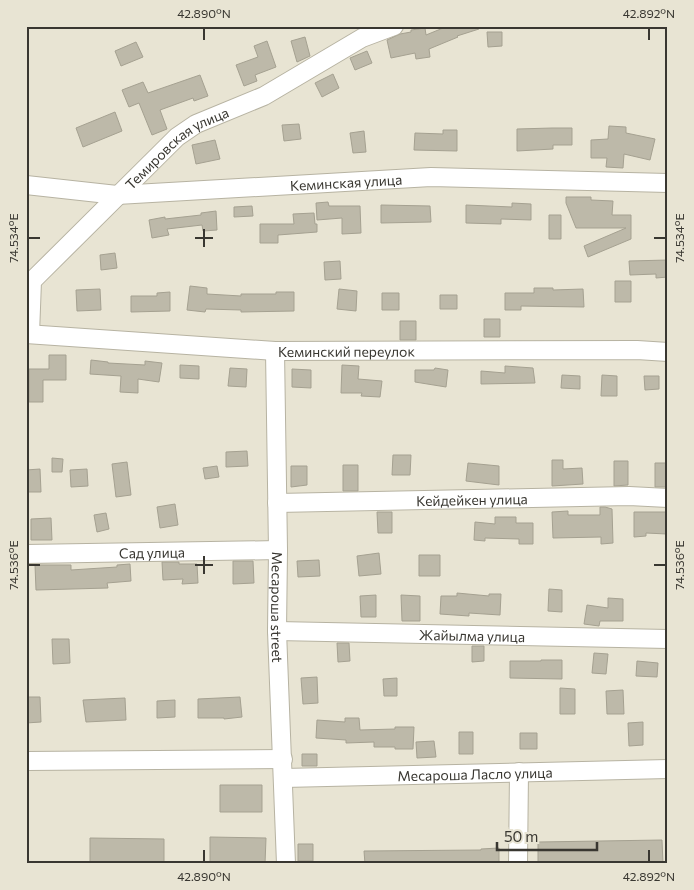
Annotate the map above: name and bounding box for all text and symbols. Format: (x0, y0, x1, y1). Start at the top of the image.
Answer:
text: 42.890°N (177, 6, 231, 20)
text: 42.892°N (623, 6, 675, 20)
street label: Темировская улица (121, 103, 231, 192)
street label: Кеминская улица (290, 170, 403, 194)
text: 74.534°E (6, 213, 20, 263)
text: 74.534°E (672, 213, 686, 263)
street label: Кеминский переулок (278, 342, 415, 359)
street label: Кейдейкен улица (416, 490, 528, 509)
text: 74.536°E (6, 540, 20, 590)
text: 74.536°E (672, 540, 686, 590)
street label: Сад улица (119, 543, 185, 561)
street label: Месароша street (269, 551, 287, 663)
street label: Жайылма улица (419, 625, 525, 645)
street label: Месароша Ласло улица (397, 763, 553, 784)
scale bar (497, 820, 596, 852)
text: 50 m (504, 827, 538, 845)
text: 42.890°N (177, 869, 231, 883)
text: 42.892°N (623, 869, 675, 883)

